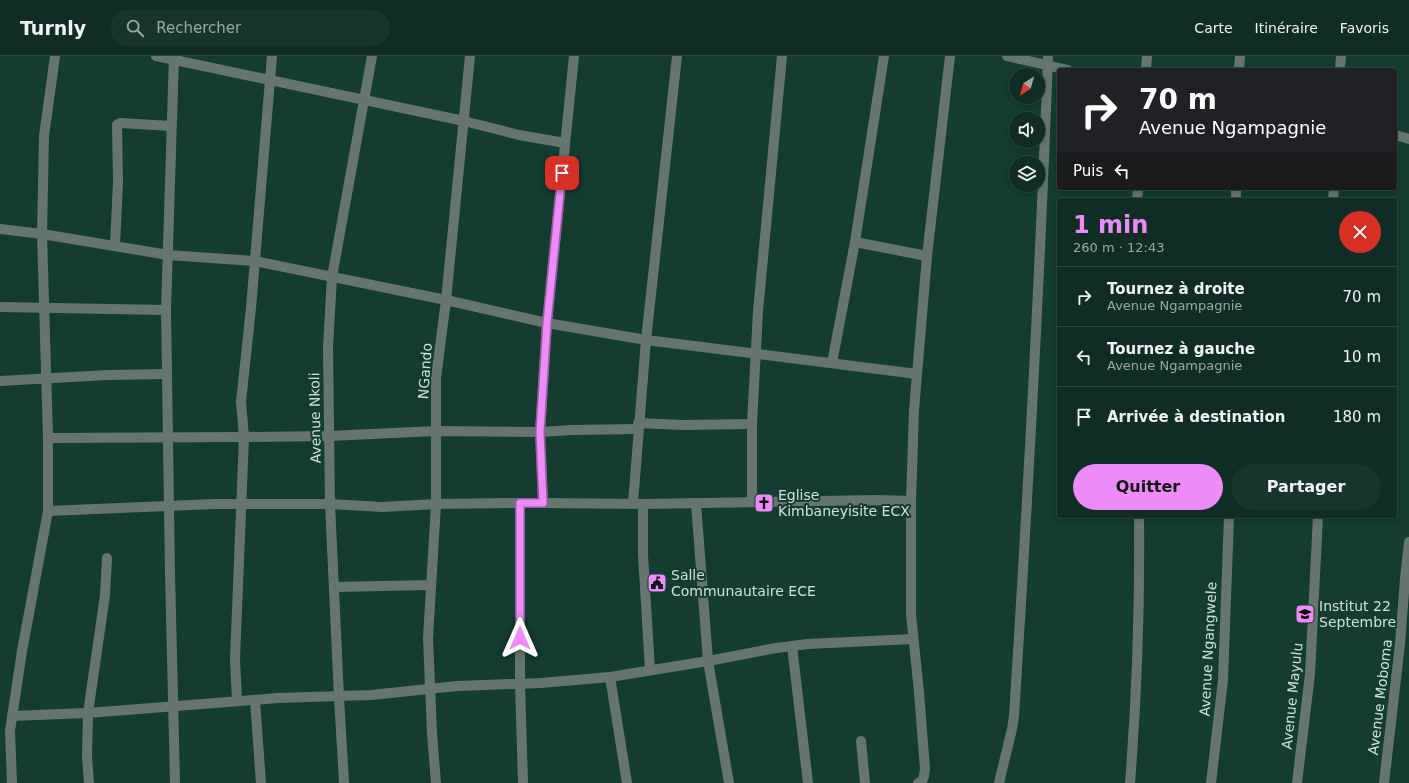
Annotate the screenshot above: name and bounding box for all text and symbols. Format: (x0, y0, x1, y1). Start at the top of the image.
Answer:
search box (110, 10, 390, 46)
text: Turnly (20, 17, 86, 39)
icon: search (124, 17, 146, 39)
text: Rechercher (156, 19, 241, 37)
text: Carte (1194, 20, 1233, 36)
text: Itinéraire (1255, 20, 1318, 36)
text: Favoris (1340, 20, 1389, 36)
north arrow (1009, 68, 1045, 104)
map controls (1009, 68, 1045, 192)
text: 70 m (1139, 83, 1217, 116)
icon: right (1073, 84, 1125, 136)
button: sound (1009, 112, 1045, 148)
text: Avenue Ngampagnie (1139, 117, 1326, 138)
pin (545, 156, 579, 190)
button: layers (1009, 156, 1045, 192)
icon: left (1111, 160, 1133, 182)
icon: arrive (551, 162, 573, 184)
text: Puis (1073, 162, 1103, 180)
text: 1 min (1073, 211, 1148, 239)
button: close (1339, 211, 1381, 253)
text: 260 m · 12:43 (1073, 240, 1164, 255)
text: Tournez à droite (1107, 280, 1245, 298)
icon: right (1073, 286, 1095, 308)
text: 70 m (1343, 288, 1381, 306)
text: Avenue Ngampagnie (1107, 298, 1242, 313)
text: Tournez à gauche (1107, 340, 1255, 358)
street label: NGando (415, 342, 435, 400)
icon: left (1073, 346, 1095, 368)
text: 10 m (1343, 348, 1381, 366)
text: Avenue Ngampagnie (1107, 358, 1242, 373)
street label: Avenue Nkoli (306, 372, 324, 464)
icon: arrive (1073, 406, 1095, 428)
text: Arrivée à destination (1107, 408, 1285, 426)
text: 180 m (1333, 408, 1381, 426)
button: Quitter (1073, 464, 1223, 510)
button: Partager (1231, 464, 1381, 510)
place label: Eglise Kimbaneyisite ECX (778, 487, 910, 519)
church icon: Eglise Kimbaneyisite ECX (753, 492, 775, 514)
place label: Salle Communautaire ECE (671, 567, 816, 599)
public building icon: Salle Communautaire ECE (646, 572, 668, 594)
street label: Avenue Ngangwele (1196, 581, 1220, 717)
place label: Institut 22 Septembre (1319, 598, 1396, 630)
school or university icon: Institut 22 Septembre (1294, 603, 1316, 625)
position arrow (499, 617, 541, 659)
street label: Avenue Moboma (1365, 638, 1395, 756)
street label: Avenue Mayulu (1278, 642, 1306, 750)

